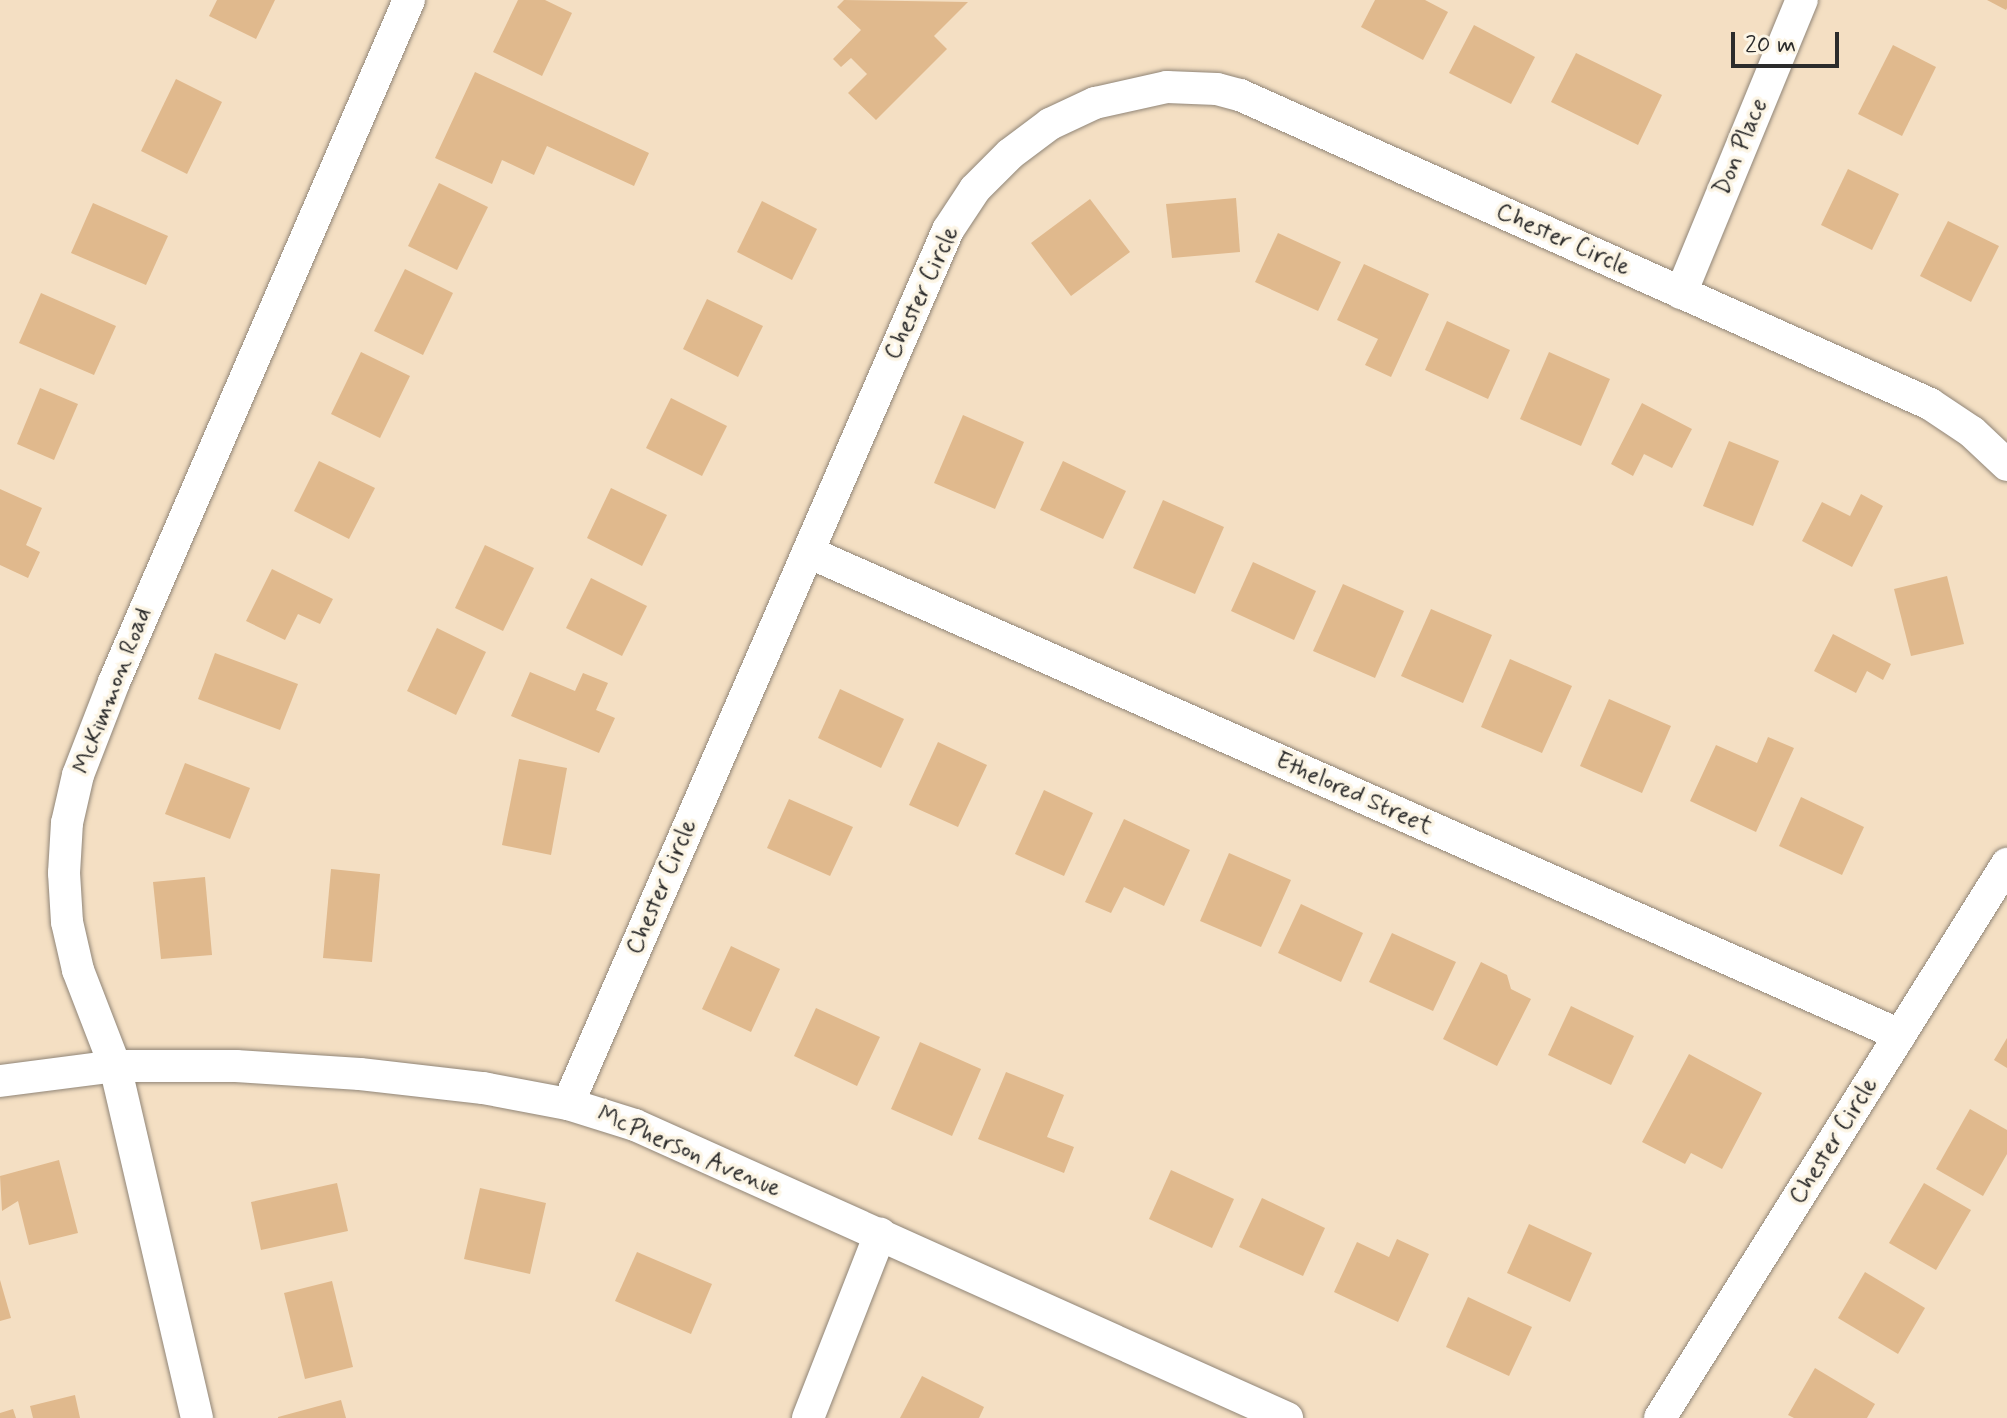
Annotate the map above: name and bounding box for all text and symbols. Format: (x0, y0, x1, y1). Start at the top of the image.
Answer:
scale bar (1735, 16, 1843, 66)
text: 20 m (1745, 30, 1796, 61)
street label: Don Place (1708, 96, 1774, 198)
street label: Chester Circle (1491, 197, 1635, 283)
street label: Chester Circle (878, 221, 966, 365)
street label: McKimmon Road (68, 604, 158, 778)
street label: Ethelored Street (1271, 746, 1437, 842)
street label: Chester Circle (620, 814, 704, 960)
street label: Chester Circle (1783, 1072, 1885, 1210)
street label: McPherson Avenue (594, 1101, 784, 1203)

